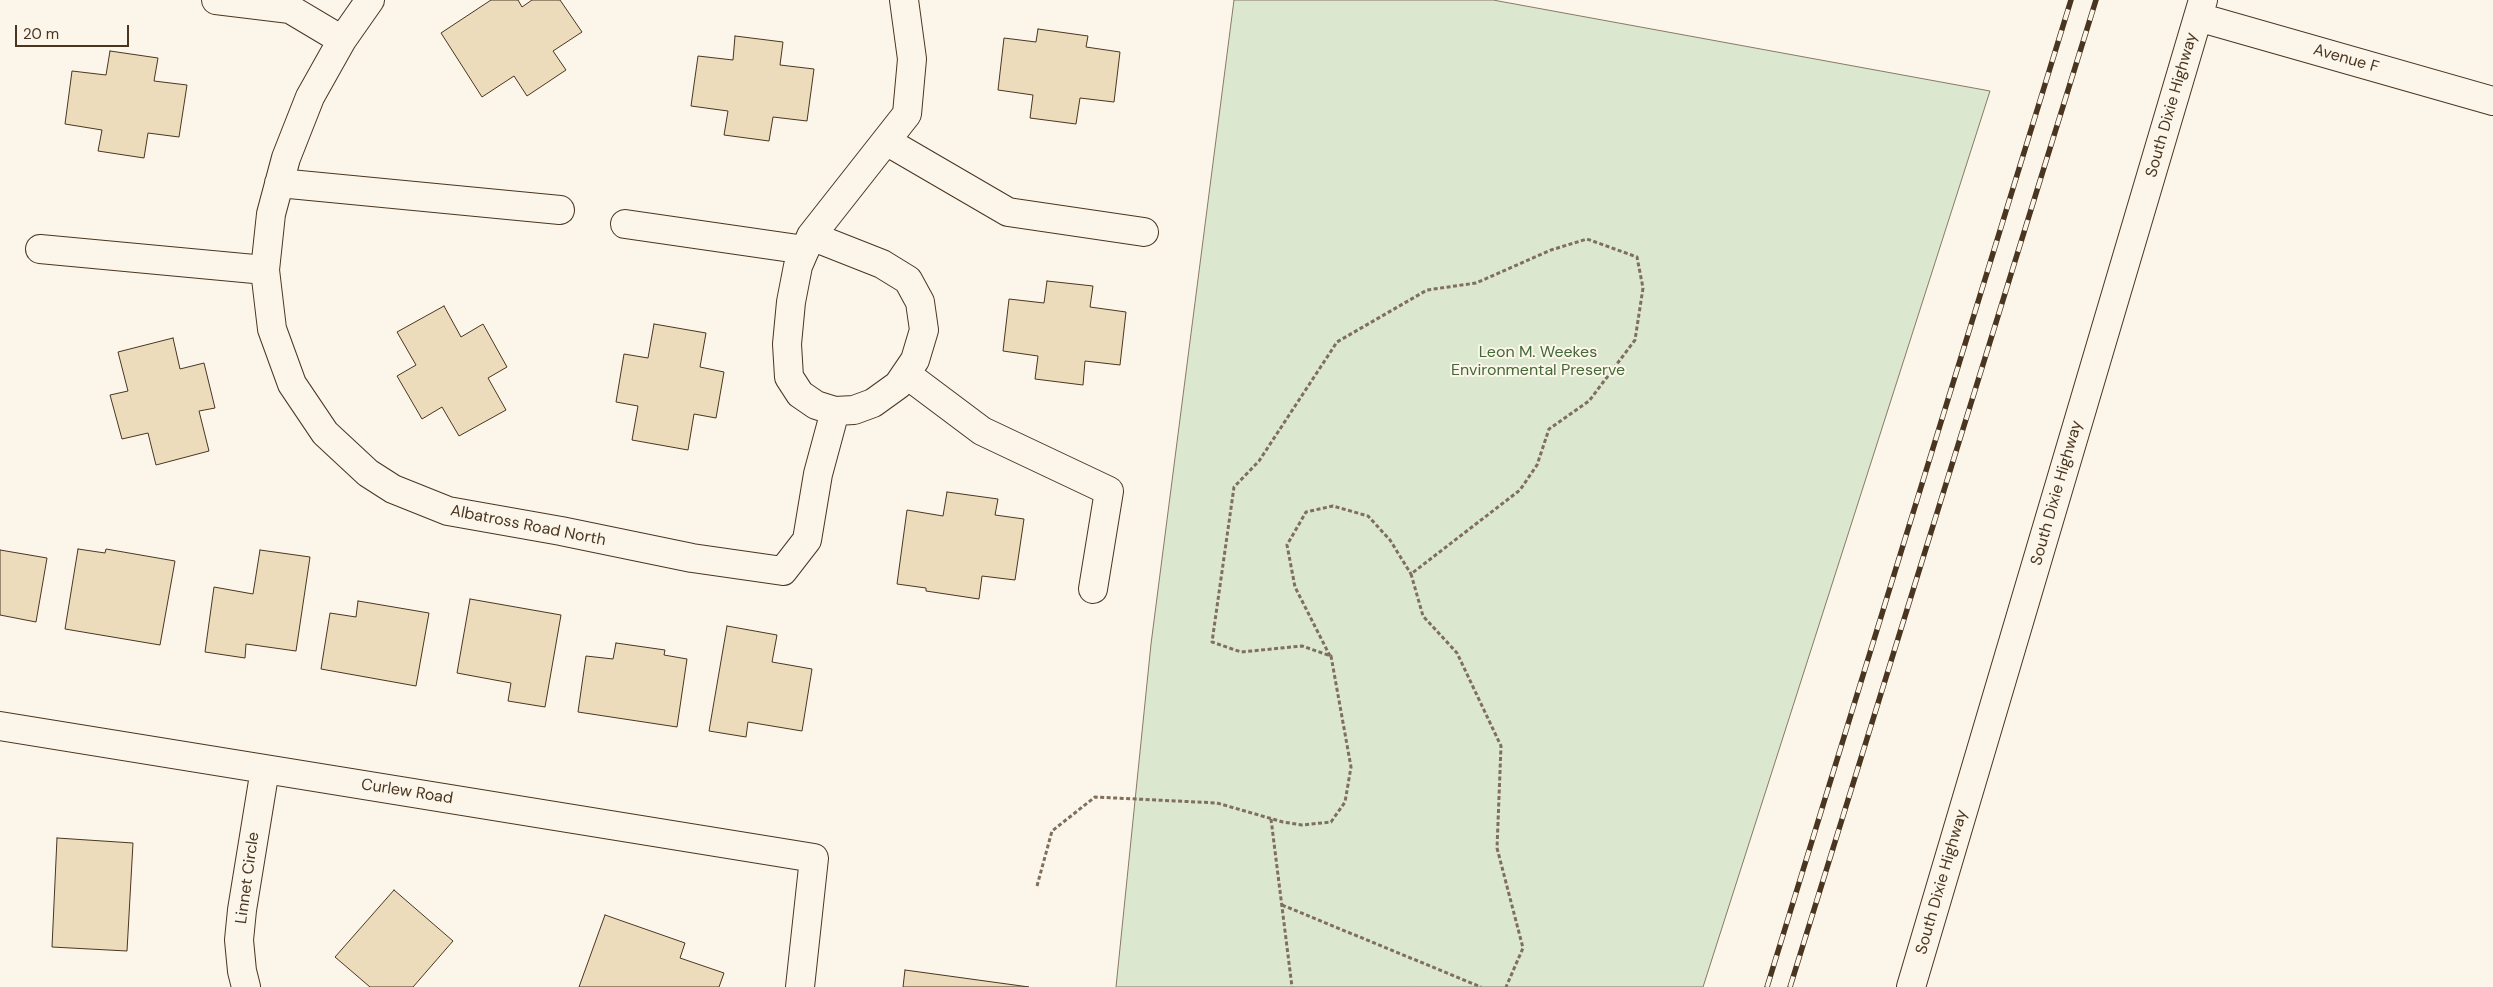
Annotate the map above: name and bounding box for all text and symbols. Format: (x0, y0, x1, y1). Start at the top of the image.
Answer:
scale bar (18, 15, 131, 47)
text: 20 m (23, 24, 59, 44)
street label: South Dixie Highway (2142, 30, 2202, 180)
street label: Avenue F (2311, 41, 2381, 77)
park label: Leon M. Weekes Environmental Preserve (1451, 343, 1625, 381)
street label: South Dixie Highway (2027, 418, 2087, 568)
street label: Albatross Road North (449, 502, 607, 550)
street label: Curlew Road (360, 775, 454, 809)
street label: South Dixie Highway (1912, 807, 1972, 957)
street label: Linnet Circle (232, 831, 264, 925)

